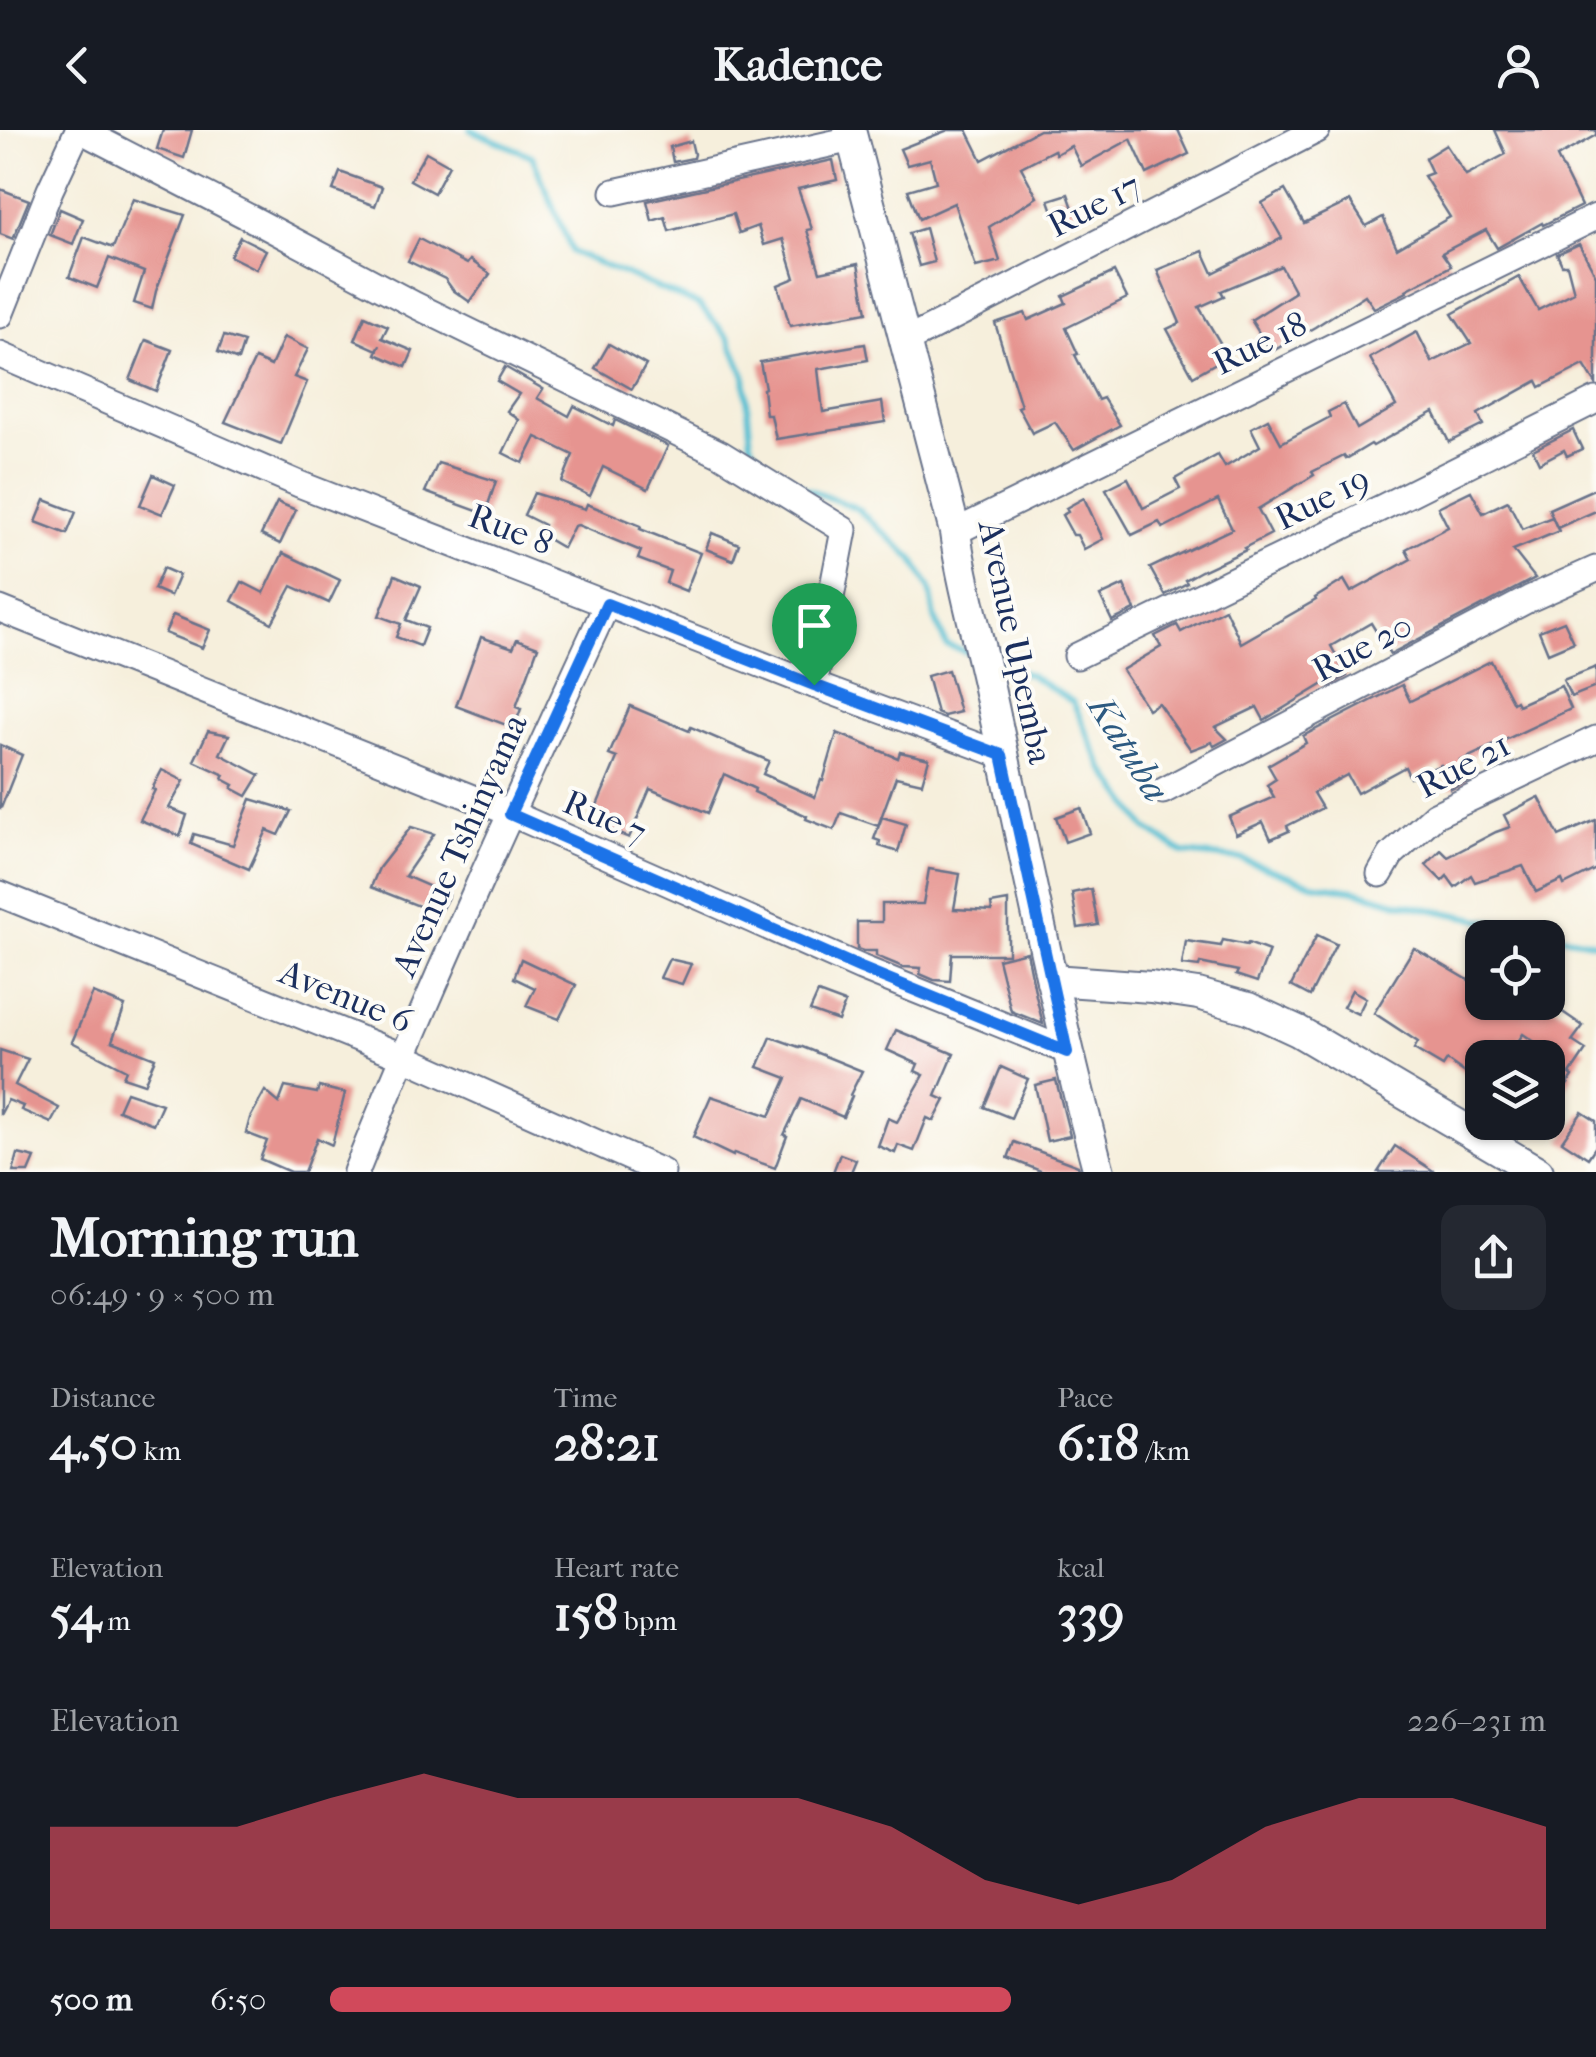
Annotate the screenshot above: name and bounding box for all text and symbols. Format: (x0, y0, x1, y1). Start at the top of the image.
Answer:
icon: back (50, 38, 105, 93)
icon: person (1491, 38, 1546, 93)
text: Kadence (714, 39, 882, 92)
street label: Rue 17 (1041, 165, 1147, 246)
street label: Rue 18 (1207, 303, 1314, 384)
street label: Rue 19 (1268, 458, 1376, 539)
street label: Rue 8 (463, 495, 559, 564)
street label: Avenue Upemba (969, 515, 1061, 768)
pin (772, 583, 857, 686)
icon: arrive (787, 598, 842, 653)
street label: Rue 20 (1306, 604, 1419, 691)
water label: Katuba (1077, 684, 1179, 810)
street label: Avenue Tshinyama (382, 707, 536, 985)
street label: Rue 21 (1410, 724, 1517, 807)
street label: Rue 7 (557, 781, 653, 854)
map controls (1465, 920, 1565, 1140)
button: locate (1465, 920, 1565, 1020)
street label: Avenue 6 (272, 951, 418, 1042)
button: layers (1465, 1040, 1565, 1140)
button: share (1441, 1205, 1546, 1310)
text: Morning run (50, 1206, 358, 1270)
text: 06:49 · 9 × 500 m (50, 1276, 274, 1313)
text: Distance (50, 1381, 155, 1414)
text: Time (554, 1381, 617, 1414)
text: Pace (1057, 1381, 1113, 1414)
text: 4.50 (50, 1414, 137, 1473)
text: 28:21 (554, 1414, 660, 1473)
text: 6:18 (1057, 1414, 1139, 1473)
text: km (137, 1434, 181, 1467)
text: /km (1139, 1434, 1190, 1467)
text: Elevation (50, 1551, 163, 1584)
text: Heart rate (554, 1551, 679, 1584)
text: kcal (1057, 1551, 1104, 1584)
text: 54 (50, 1584, 101, 1643)
text: 158 (554, 1584, 618, 1643)
text: 339 (1057, 1584, 1125, 1643)
text: m (101, 1604, 130, 1637)
text: bpm (618, 1604, 677, 1637)
text: Elevation (50, 1702, 179, 1739)
text: 226–231 m (1407, 1702, 1546, 1739)
text: 500 m (50, 1981, 133, 2018)
text: 6:50 (210, 1981, 266, 2018)

